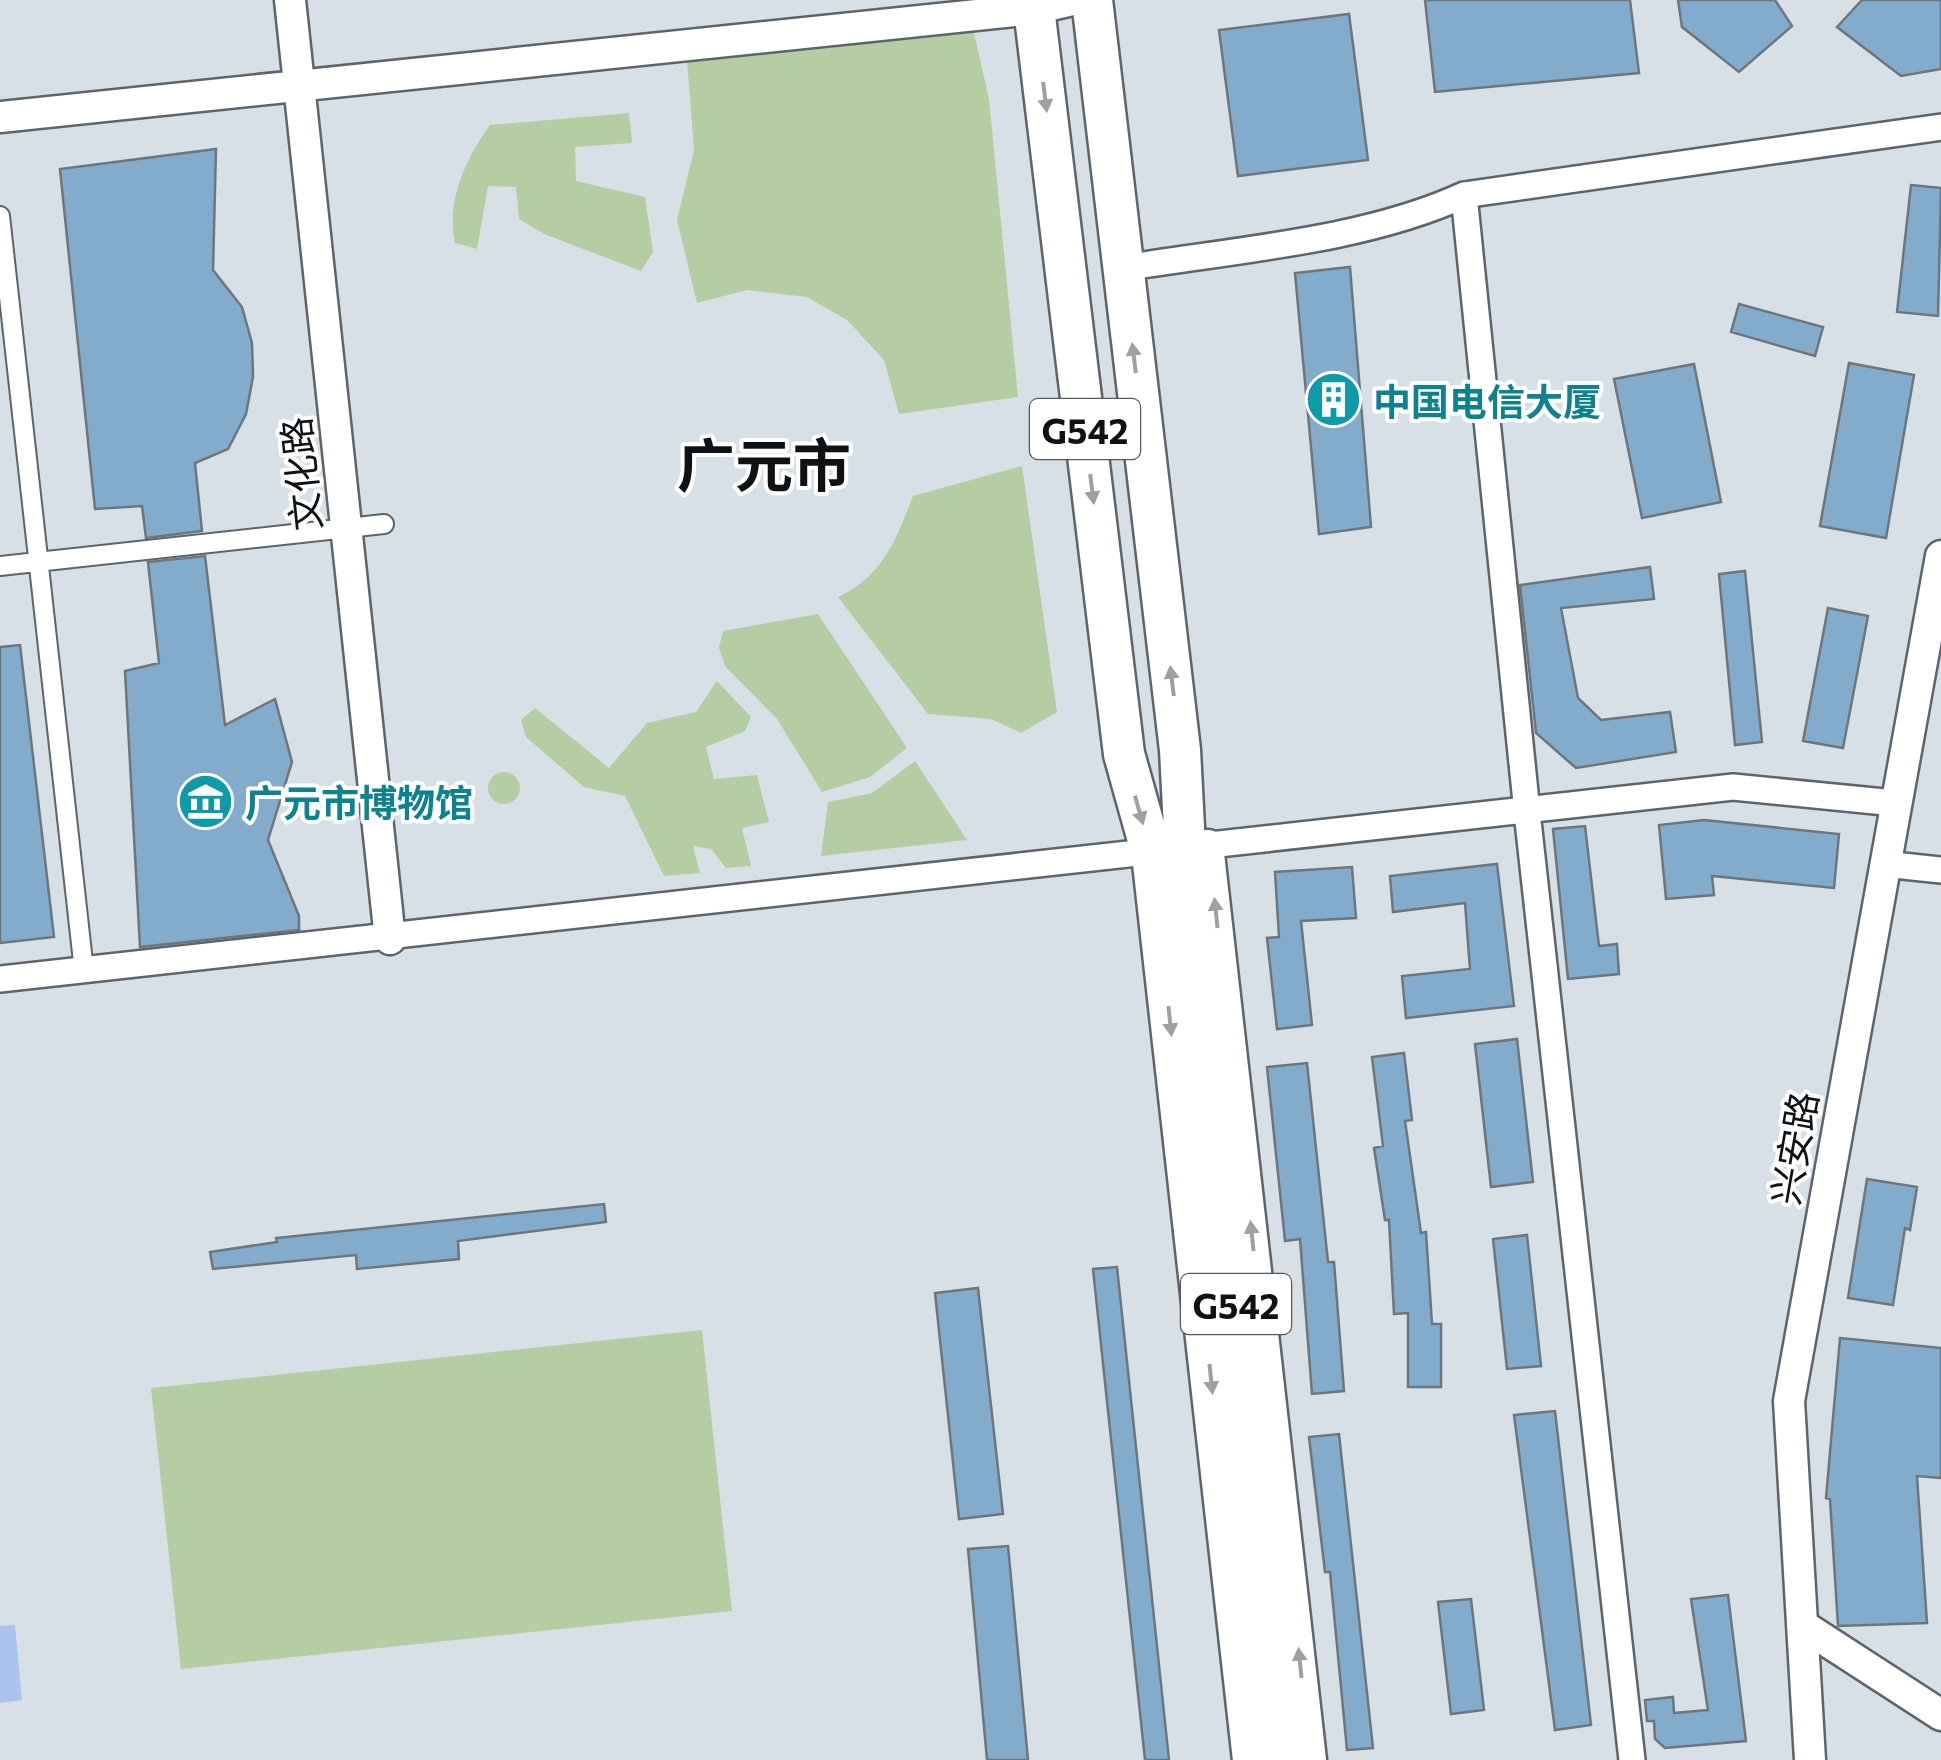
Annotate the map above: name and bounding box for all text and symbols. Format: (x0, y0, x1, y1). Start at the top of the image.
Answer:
one-way arrow (1037, 81, 1053, 113)
one-way arrow (1126, 341, 1142, 373)
building icon: 中国电信大厦 (1304, 370, 1364, 430)
place label: 中国电信大厦 (1373, 377, 1601, 424)
road number: G542 (1030, 399, 1140, 459)
street label: 文化路 (271, 415, 329, 533)
district label: 广元市 (677, 428, 851, 499)
one-way arrow (1084, 474, 1100, 505)
one-way arrow (1163, 664, 1179, 696)
museum icon: 广元市博物馆 (176, 771, 236, 831)
place label: 广元市博物馆 (245, 778, 473, 825)
one-way arrow (1132, 795, 1148, 826)
one-way arrow (1208, 896, 1224, 928)
one-way arrow (1163, 1006, 1179, 1037)
street label: 兴安路 (1760, 1088, 1826, 1208)
one-way arrow (1244, 1219, 1260, 1251)
road number: G542 (1181, 1274, 1291, 1334)
one-way arrow (1203, 1363, 1219, 1395)
one-way arrow (1292, 1647, 1308, 1678)

